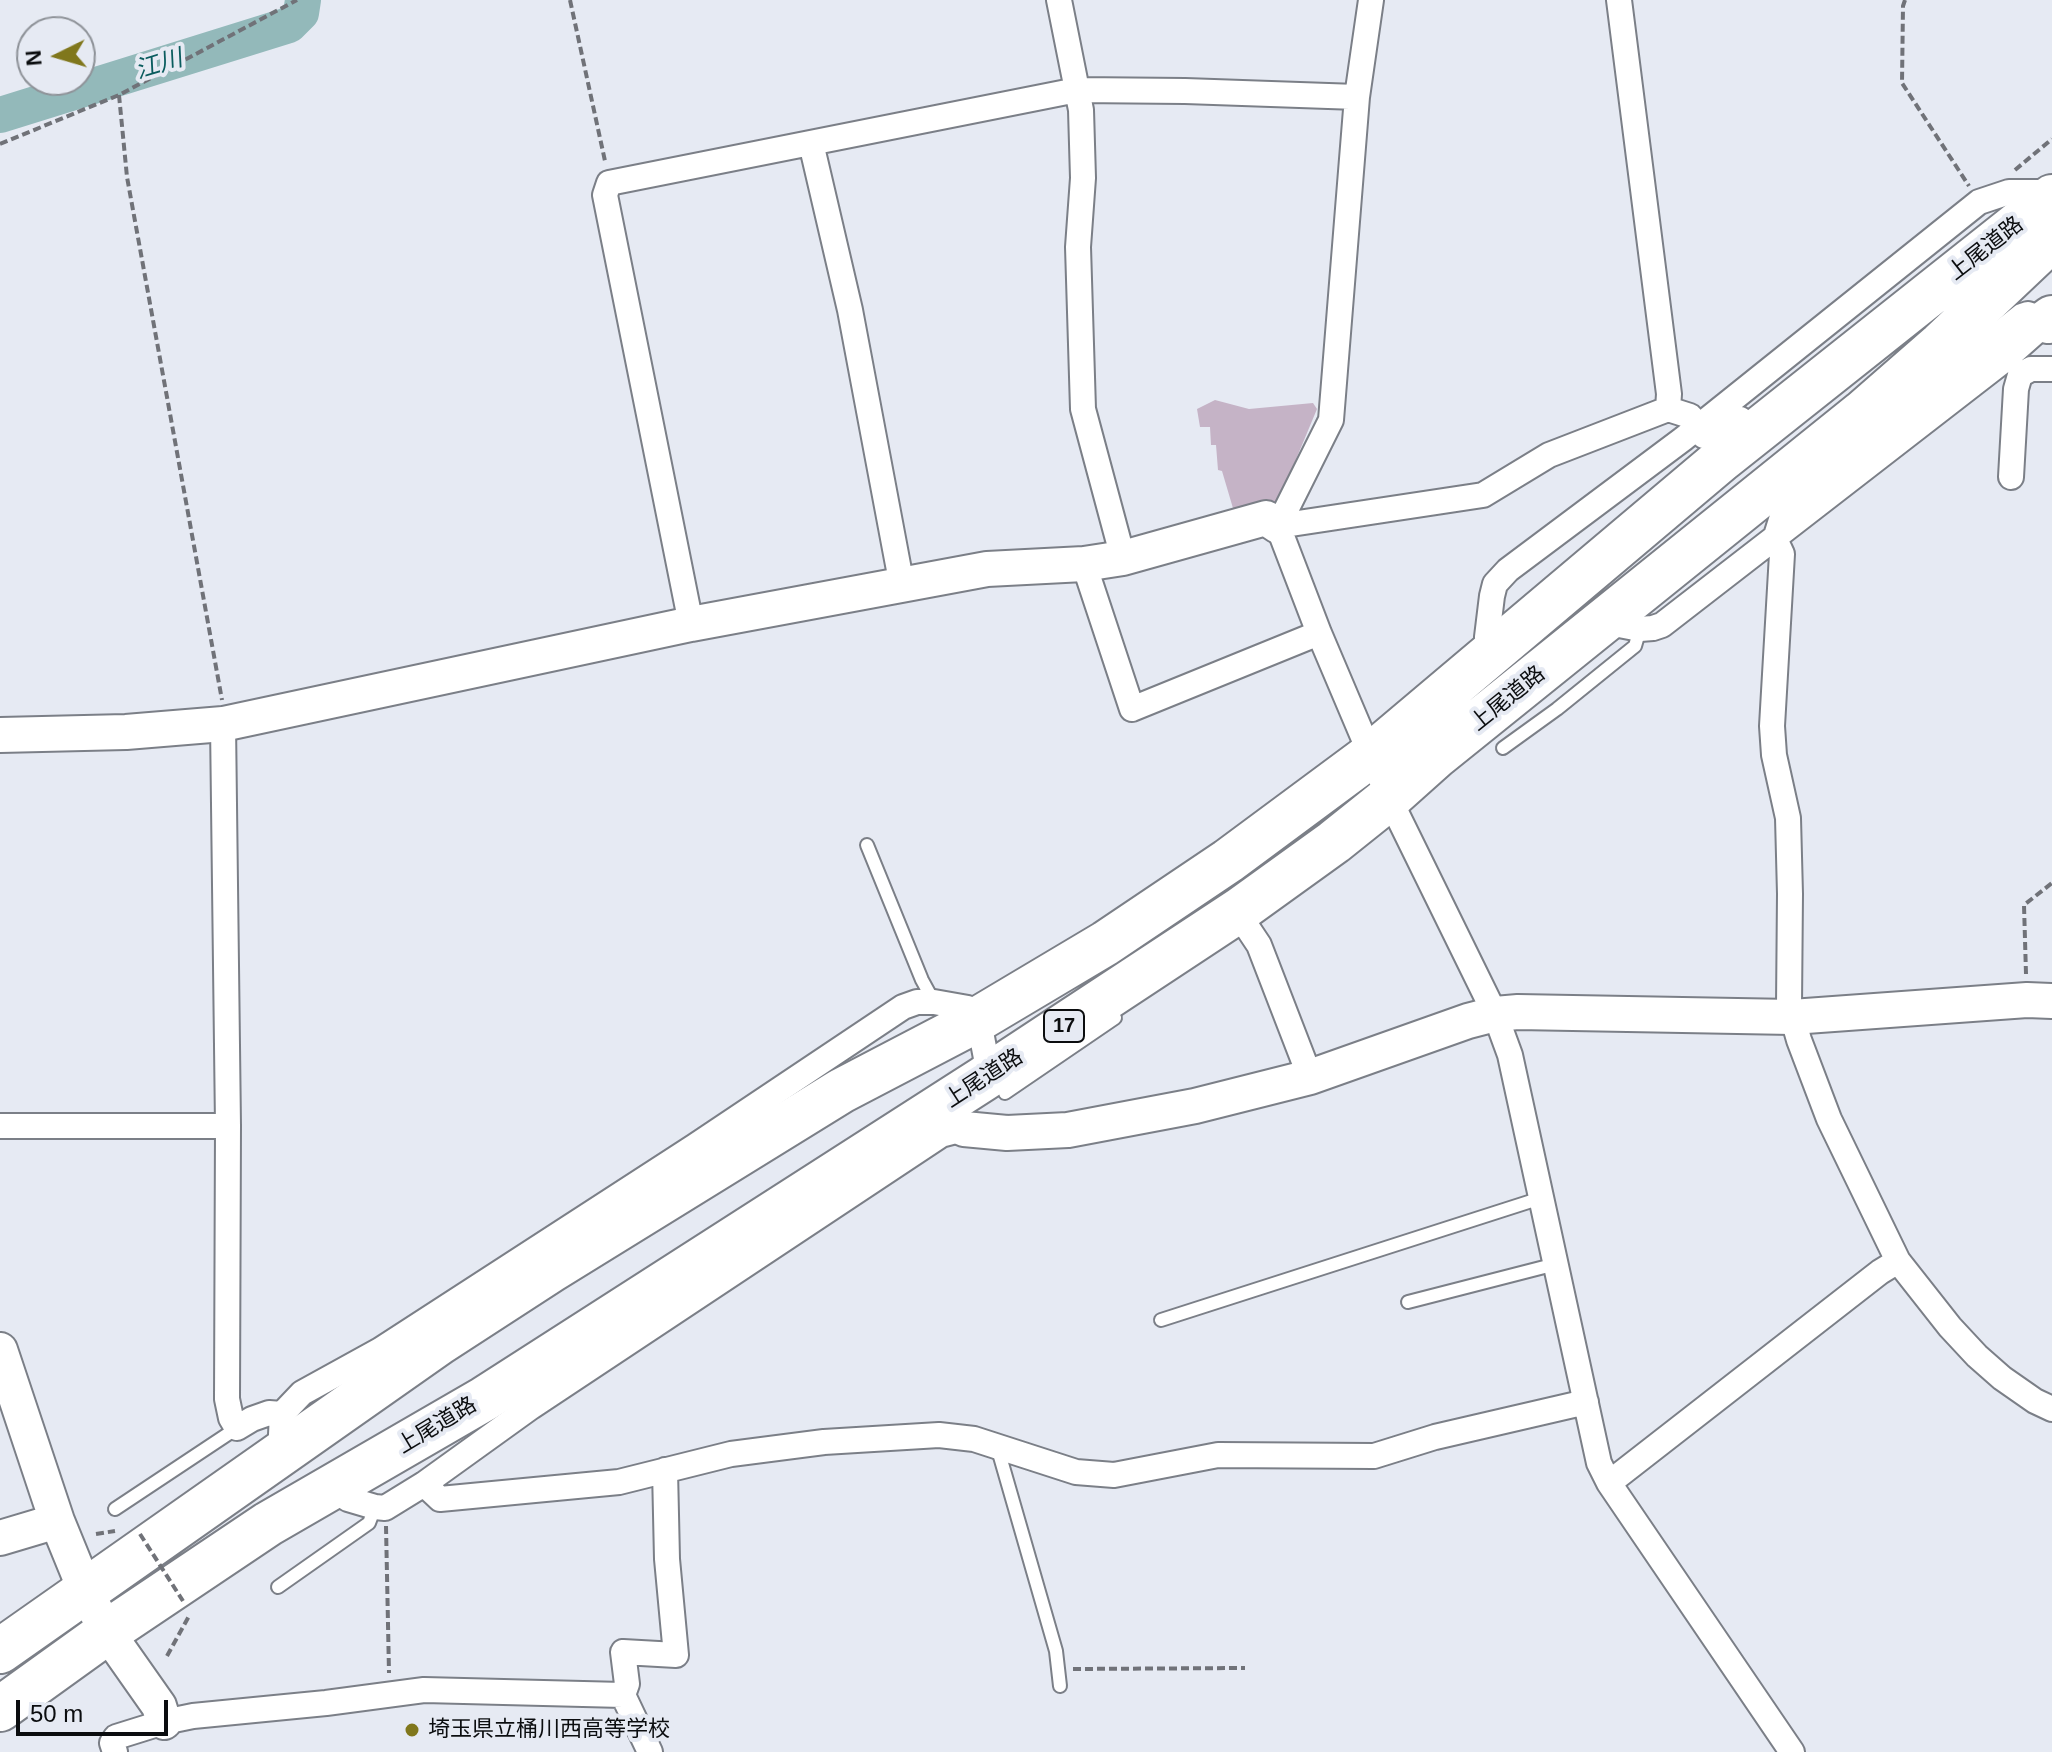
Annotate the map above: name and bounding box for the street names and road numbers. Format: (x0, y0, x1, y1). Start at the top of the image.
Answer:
street label: 上尾道路 (1943, 212, 2029, 286)
street label: 上尾道路 (1465, 661, 1551, 737)
road number: 17 (1044, 1010, 1084, 1042)
street label: 上尾道路 (940, 1044, 1028, 1114)
street label: 上尾道路 (392, 1392, 482, 1460)

